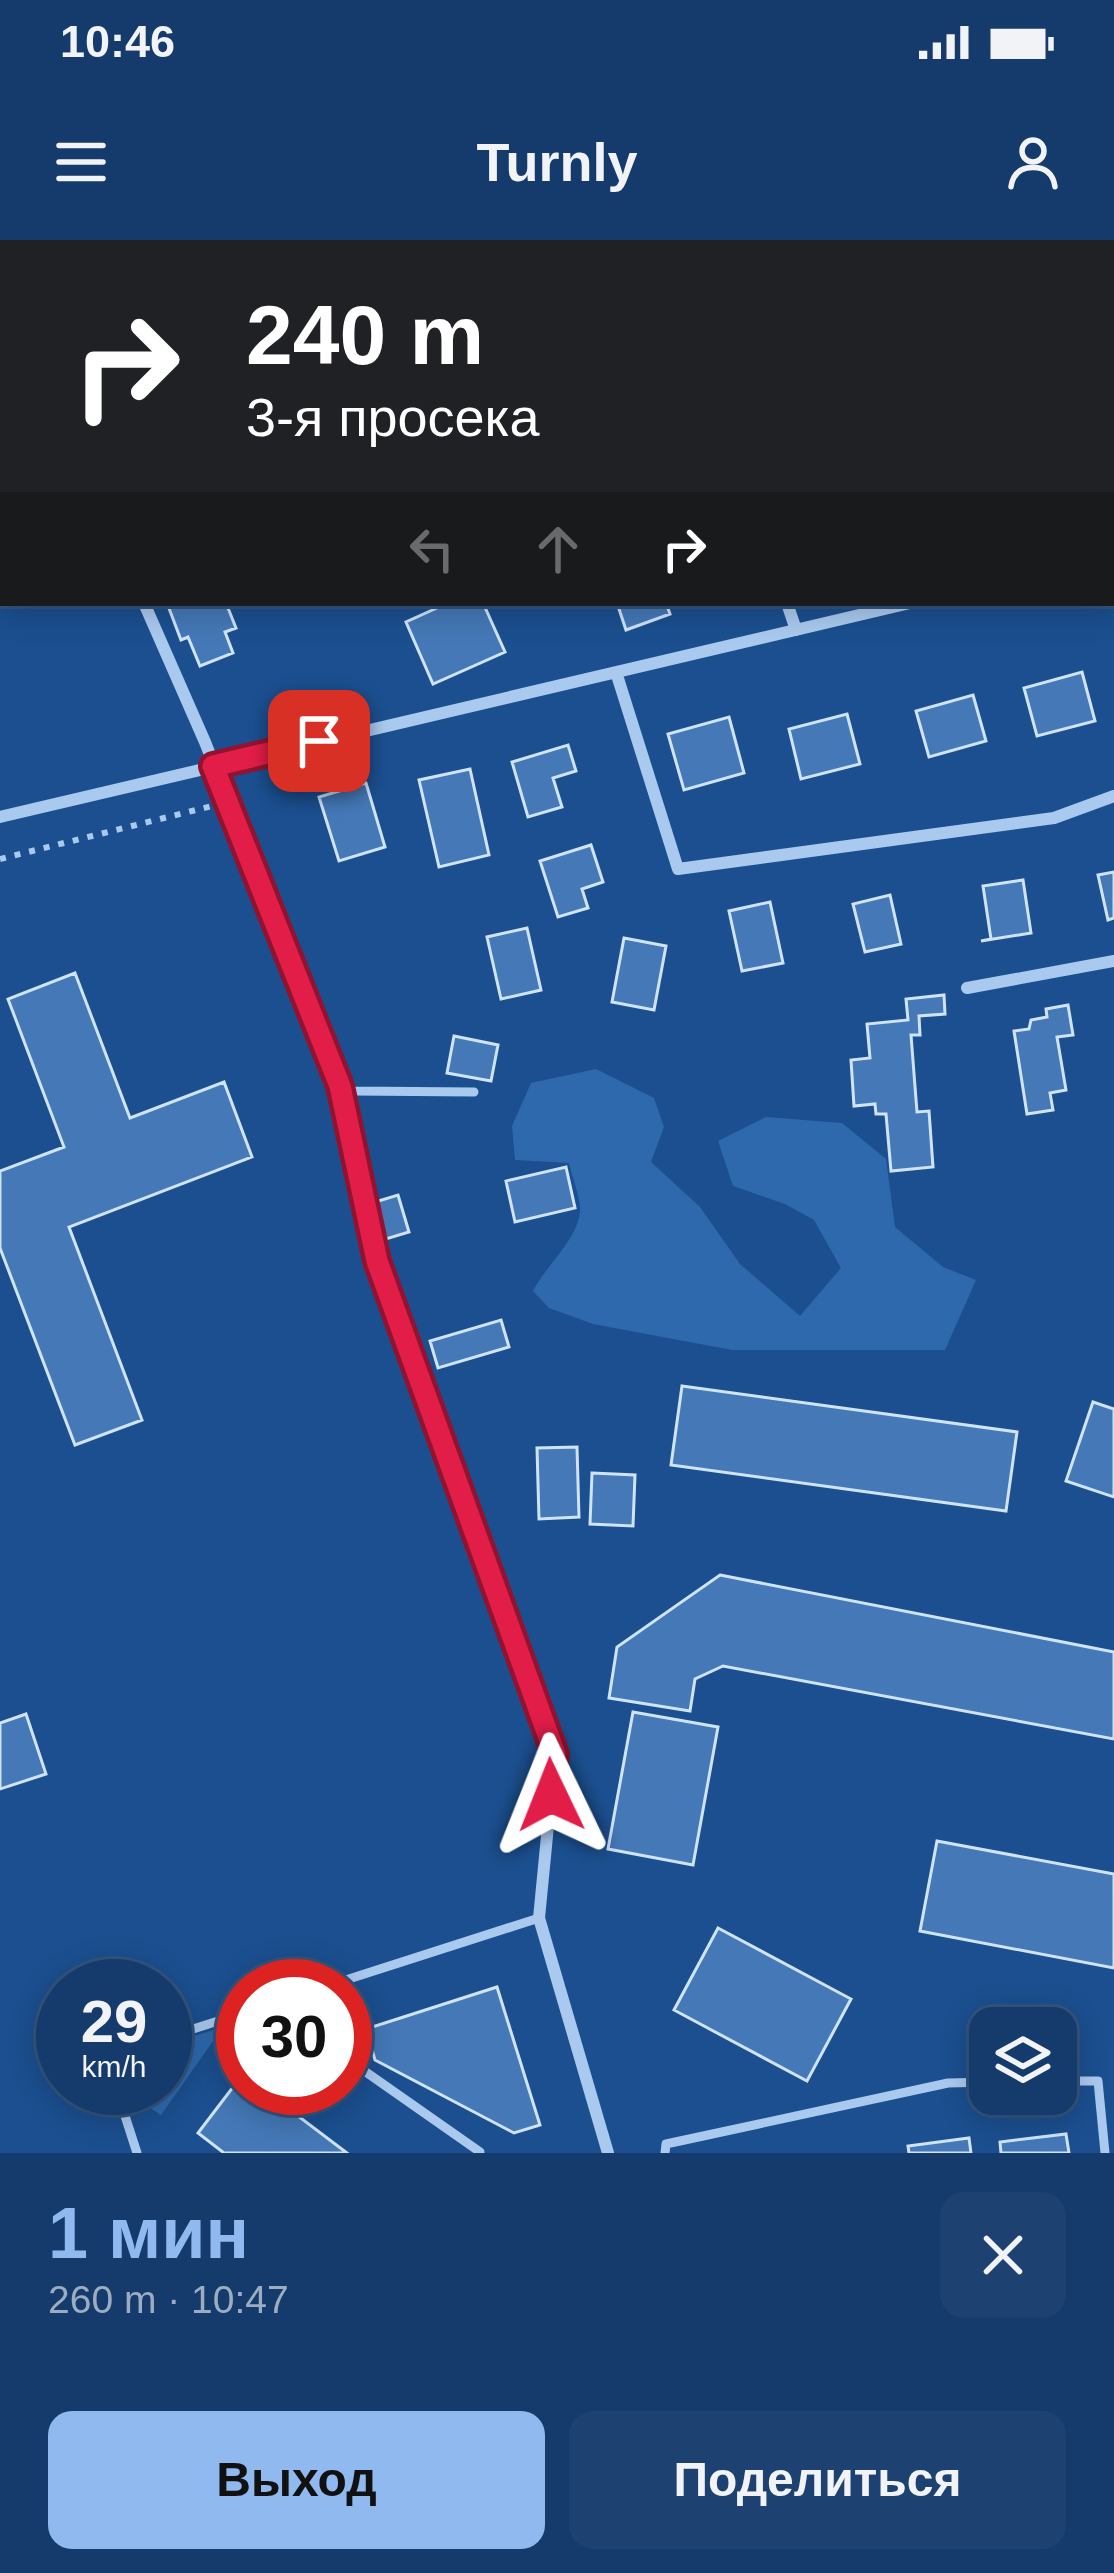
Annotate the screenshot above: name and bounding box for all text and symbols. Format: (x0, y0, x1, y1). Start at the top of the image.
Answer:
text: 10:46 (60, 16, 175, 67)
icon: menu (48, 129, 114, 195)
icon: person (1000, 129, 1066, 195)
text: Turnly (477, 132, 638, 192)
icon: right (48, 288, 204, 444)
text: 240 m (246, 288, 484, 382)
text: 3-я просека (246, 387, 539, 447)
icon: left (399, 516, 465, 582)
icon: ahead (525, 516, 591, 582)
icon: right (651, 516, 717, 582)
pin (268, 690, 370, 792)
icon: arrive (286, 708, 352, 774)
position arrow (488, 1732, 614, 1858)
speed limit sign: 30 (216, 1959, 372, 2115)
text: 29 (81, 1988, 147, 2055)
map controls (969, 2007, 1077, 2115)
button: layers (969, 2007, 1077, 2115)
text: km/h (81, 2050, 147, 2083)
button: close (940, 2192, 1066, 2318)
text: 1 мин (48, 2193, 249, 2273)
text: 260 m · 10:47 (48, 2278, 289, 2321)
button: Выход (48, 2411, 545, 2549)
button: Поделиться (569, 2411, 1066, 2549)

